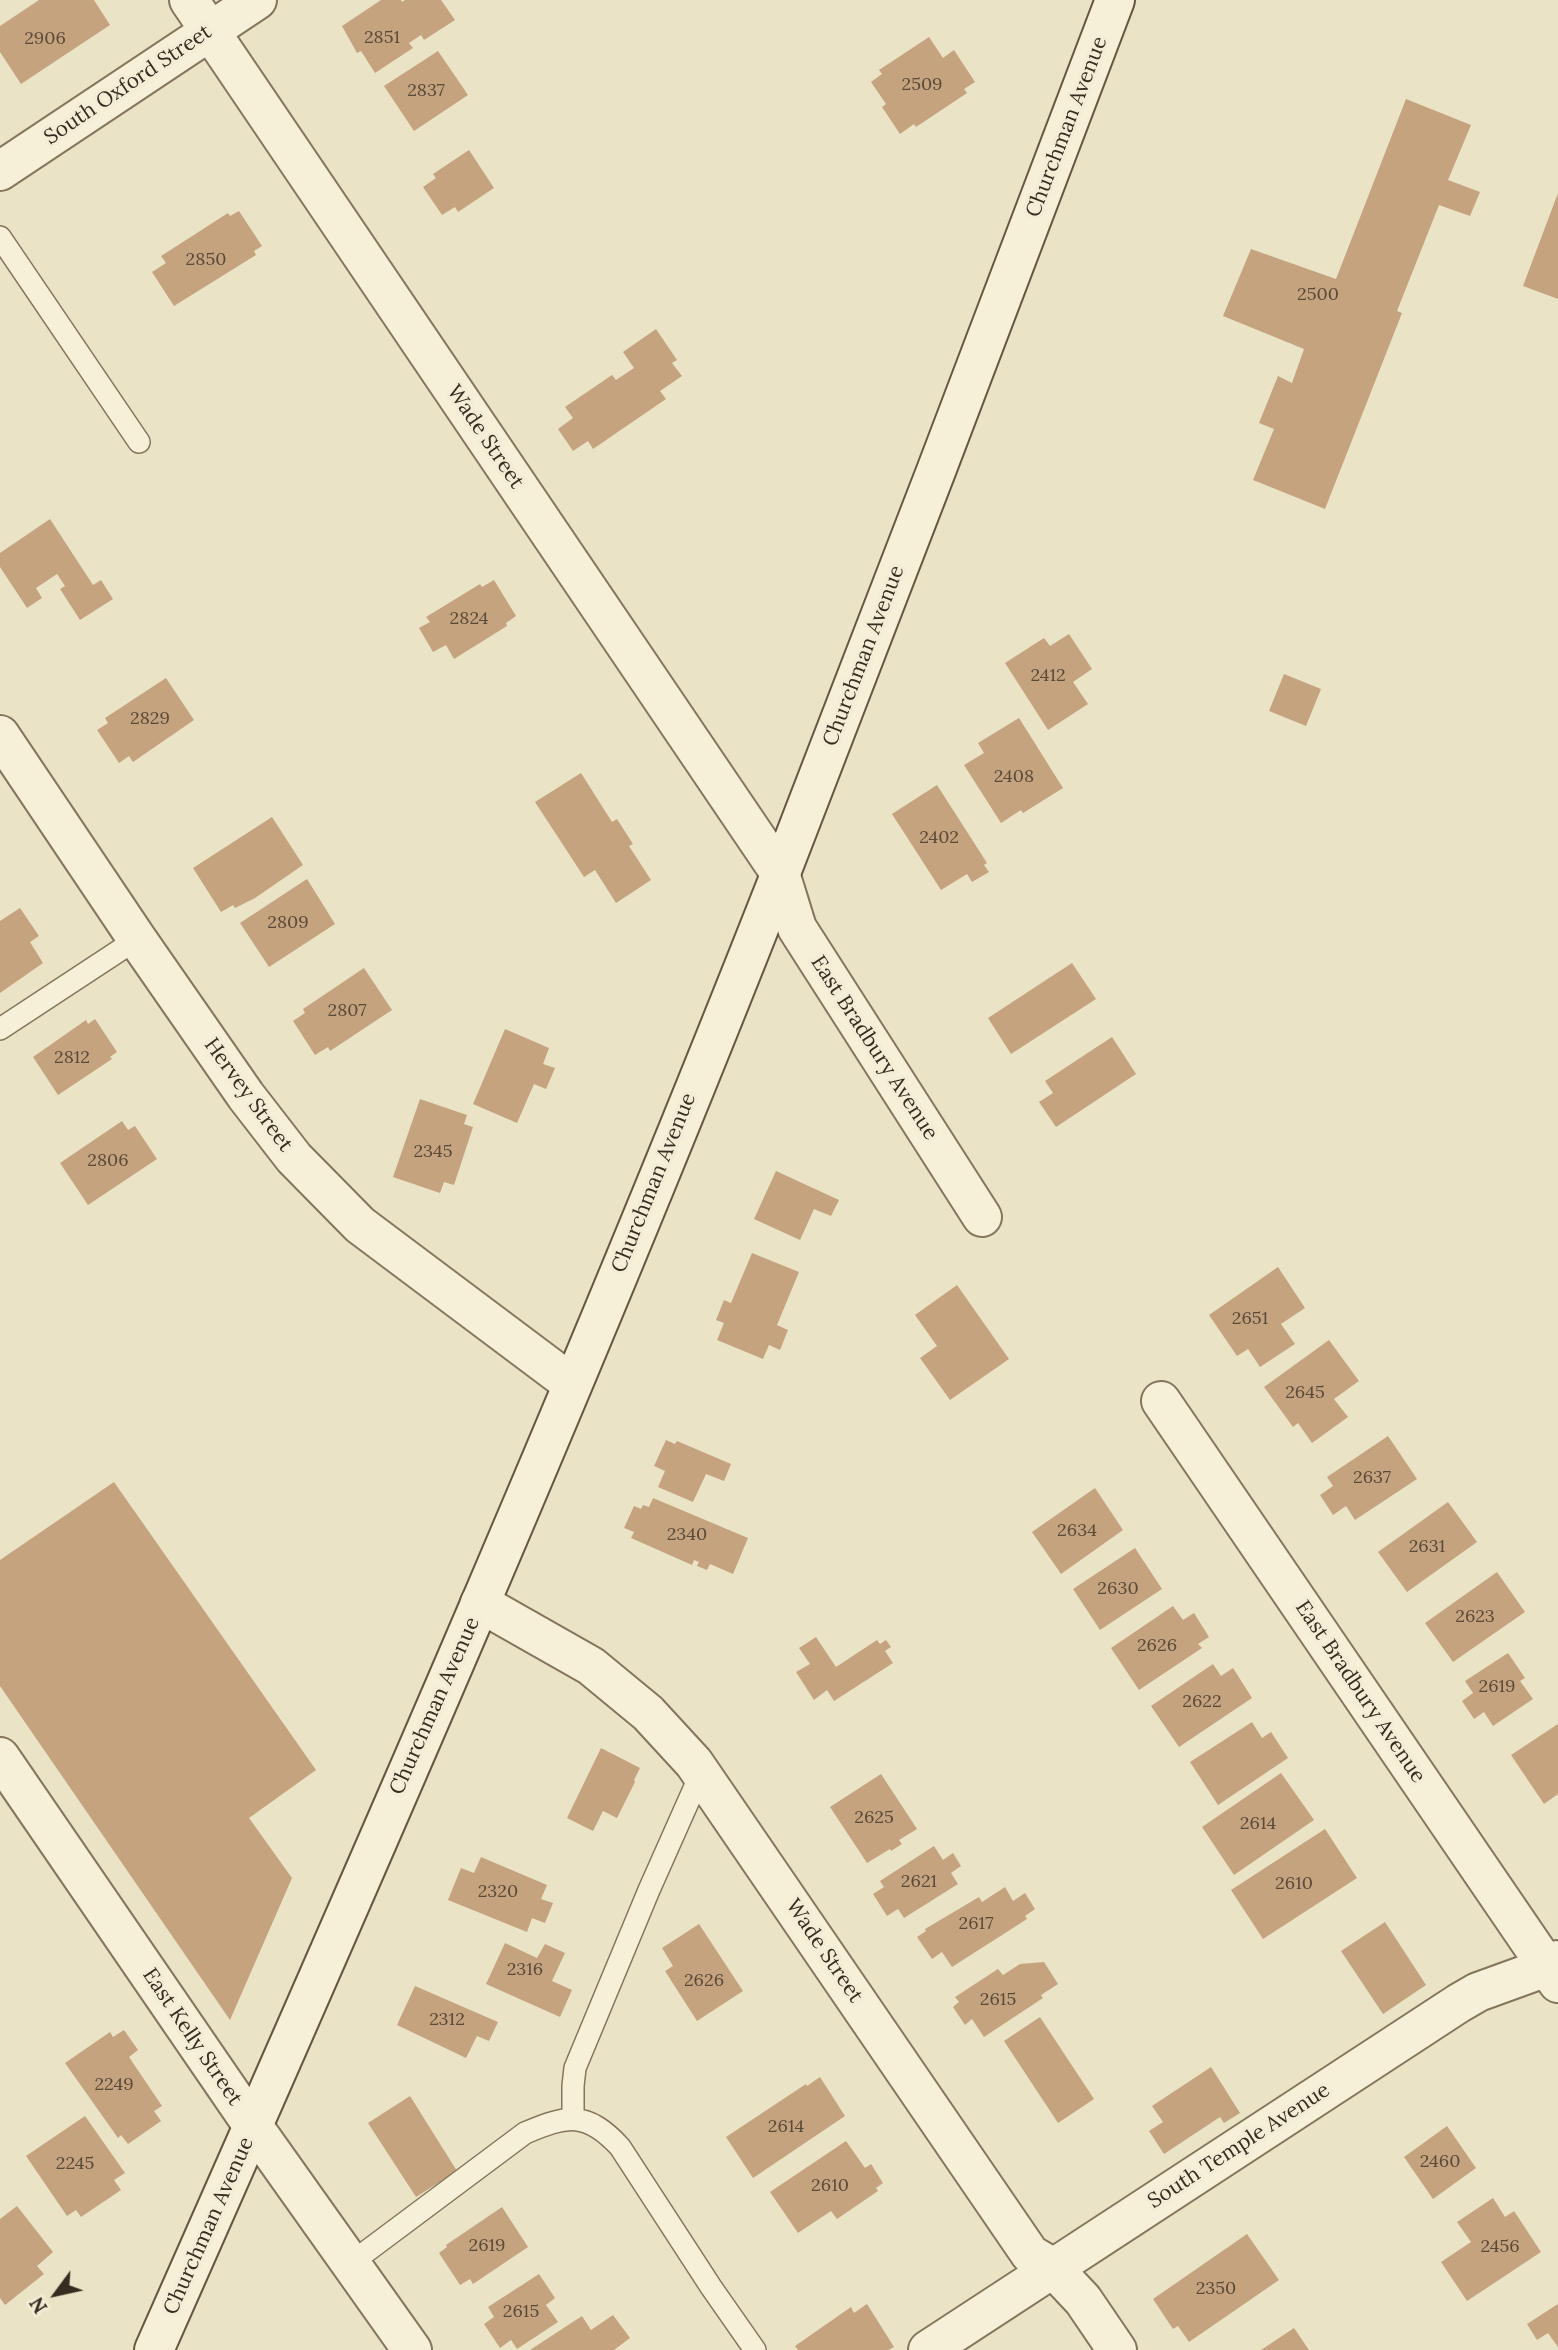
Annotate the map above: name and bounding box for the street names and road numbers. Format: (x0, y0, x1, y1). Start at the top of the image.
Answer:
street label: South Oxford Street (40, 20, 216, 150)
street label: Churchman Avenue (1021, 33, 1113, 221)
street label: Wade Street (441, 380, 529, 494)
street label: Churchman Avenue (818, 562, 910, 750)
street label: East Bradbury Avenue (805, 951, 943, 1145)
street label: Hervey Street (198, 1033, 298, 1157)
street label: Churchman Avenue (606, 1089, 702, 1277)
street label: East Bradbury Avenue (1290, 1596, 1430, 1788)
street label: Churchman Avenue (385, 1613, 485, 1799)
street label: Wade Street (780, 1894, 868, 2008)
street label: East Kelly Street (137, 1964, 247, 2110)
street label: South Temple Avenue (1143, 2078, 1335, 2214)
street label: Churchman Avenue (159, 2133, 259, 2319)

